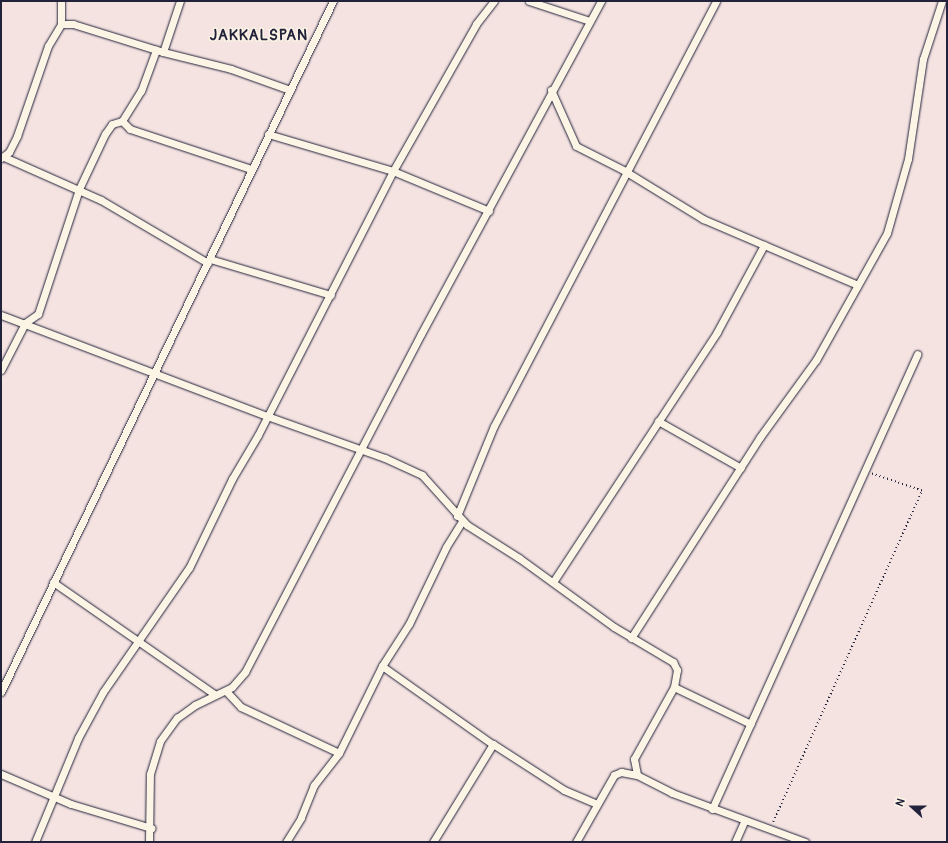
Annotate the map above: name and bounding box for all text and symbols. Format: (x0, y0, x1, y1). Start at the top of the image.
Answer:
district label: JAKKALSPAN (210, 27, 308, 45)
north arrow (892, 787, 932, 827)
text: N (893, 797, 908, 808)

